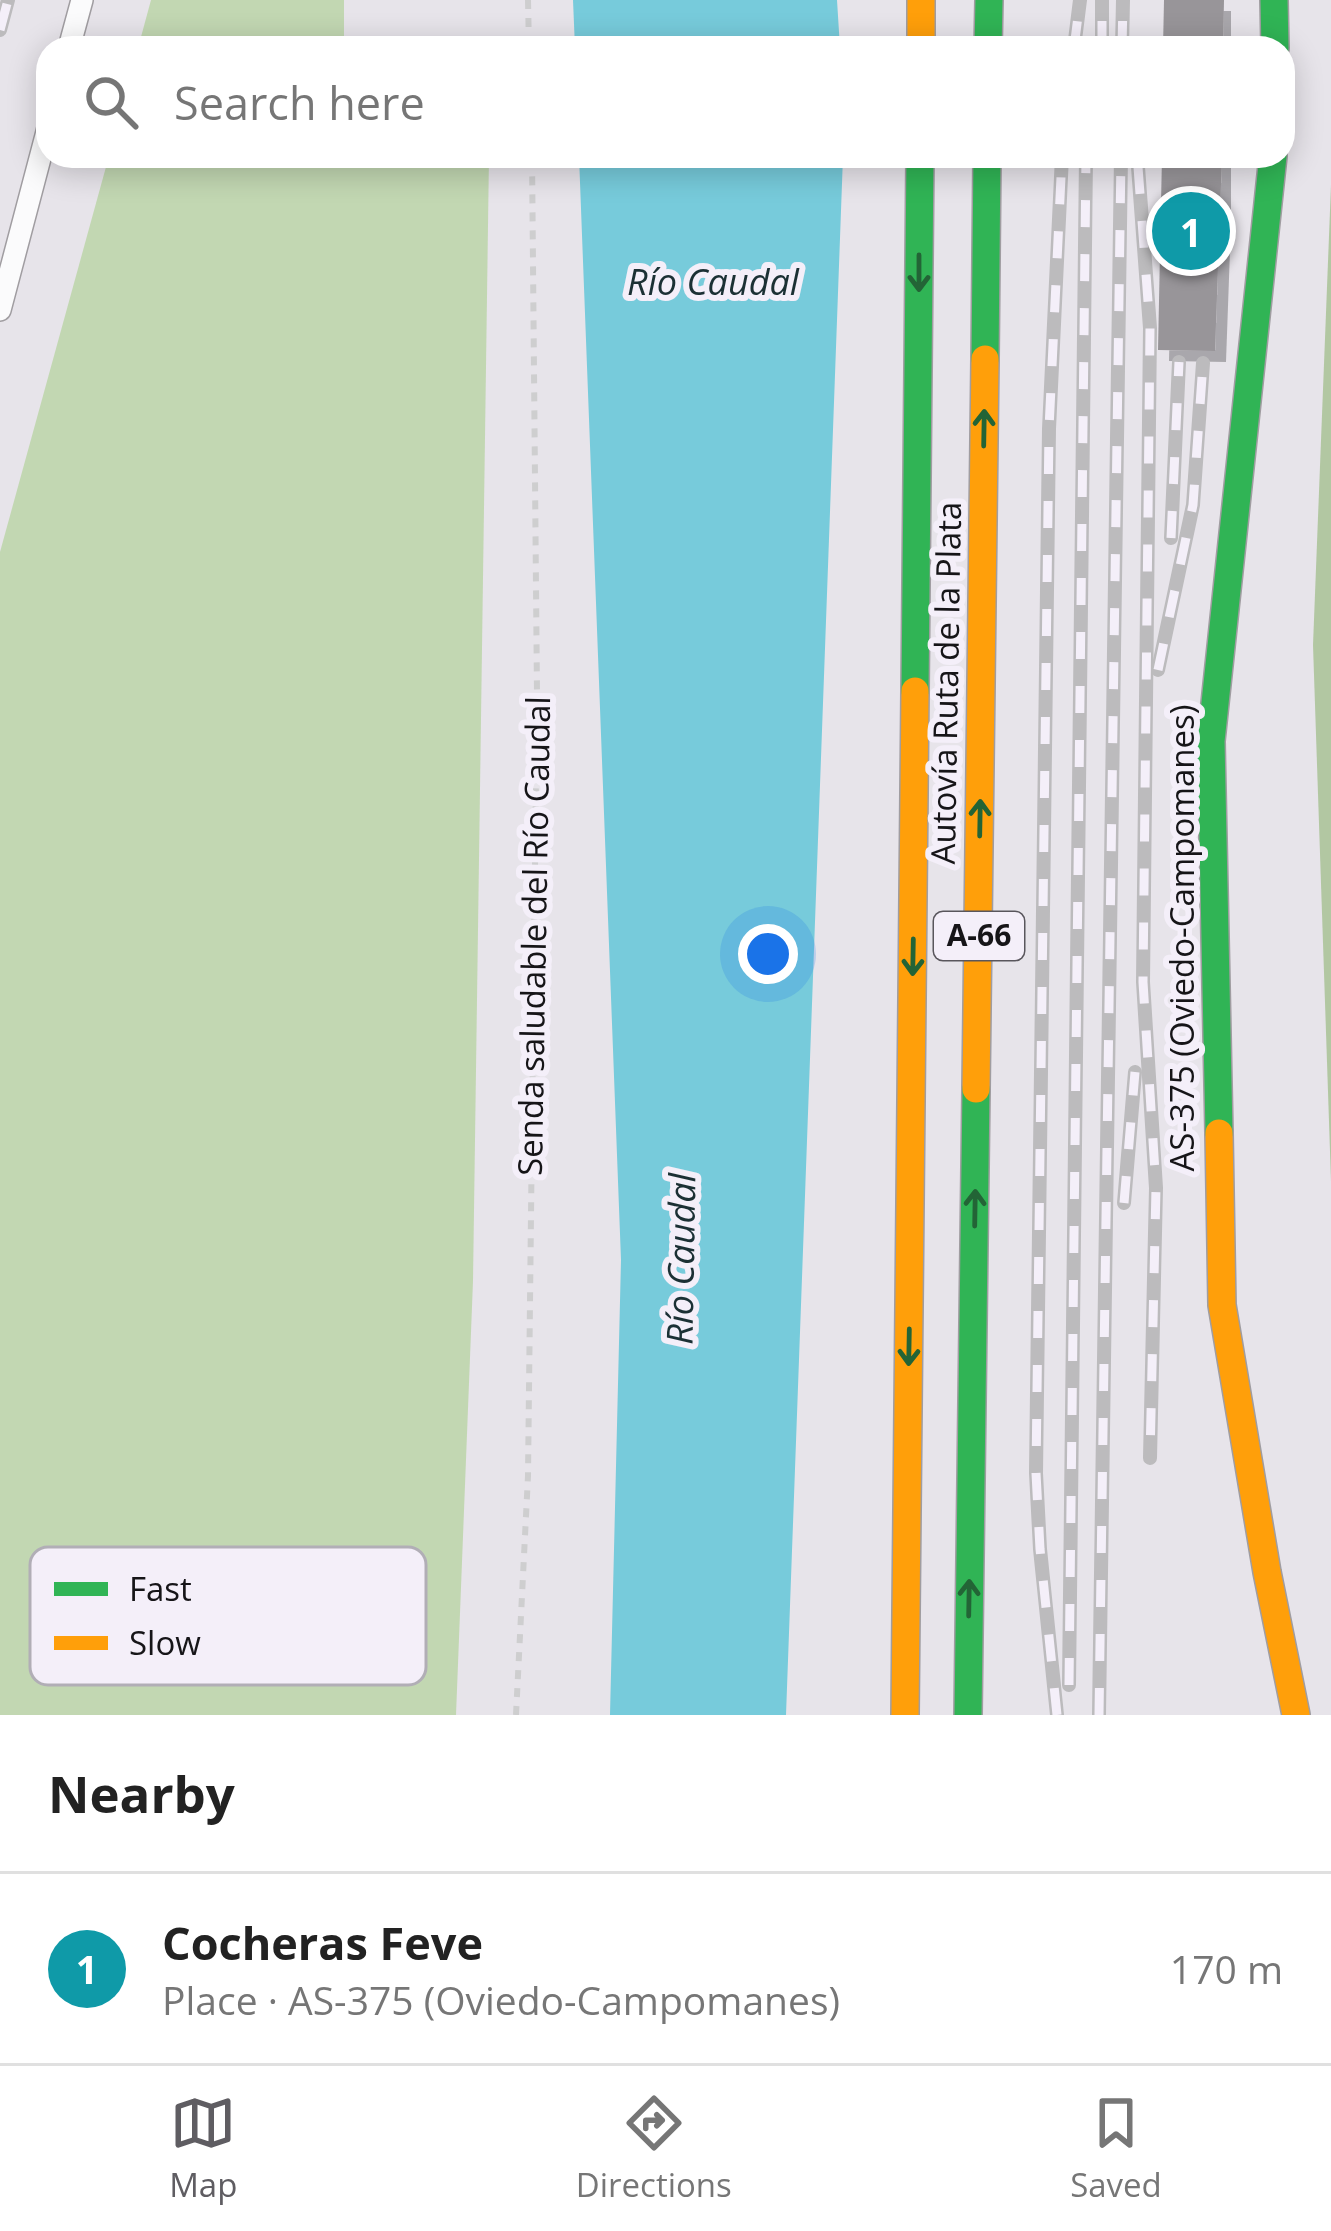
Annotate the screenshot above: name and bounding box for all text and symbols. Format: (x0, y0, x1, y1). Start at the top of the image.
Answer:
search box (36, 36, 1295, 168)
icon: search (78, 69, 144, 135)
text: Search here (174, 72, 425, 133)
pin: 1 (1152, 186, 1230, 276)
one-way arrow (908, 253, 930, 292)
water label: Río Caudal (627, 257, 800, 306)
one-way arrow (973, 409, 996, 448)
street label: Autovía Ruta de la Plata (920, 501, 971, 865)
street label: Senda saludable del Río Caudal (507, 696, 560, 1176)
street label: AS-375 (Oviedo-Campomanes) (1159, 705, 1204, 1172)
one-way arrow (969, 799, 992, 838)
road number: A-66 (934, 912, 1024, 960)
your location (738, 924, 798, 984)
one-way arrow (902, 937, 925, 976)
water label: Río Caudal (655, 1172, 707, 1345)
one-way arrow (964, 1189, 986, 1228)
one-way arrow (898, 1327, 921, 1366)
legend (30, 1547, 426, 1685)
text: Fast (129, 1566, 192, 1611)
one-way arrow (958, 1579, 980, 1618)
text: Slow (129, 1620, 201, 1665)
text: Nearby (48, 1758, 235, 1828)
text: Cocheras Feve (162, 1912, 483, 1973)
text: 1 (76, 1942, 98, 1995)
text: 170 m (1170, 1942, 1283, 1995)
text: Place · AS-375 (Oviedo-Campomanes) (162, 1973, 840, 2026)
tab: Map (169, 2090, 237, 2207)
tab: Directions (576, 2090, 732, 2207)
tab: Saved (1070, 2090, 1162, 2207)

